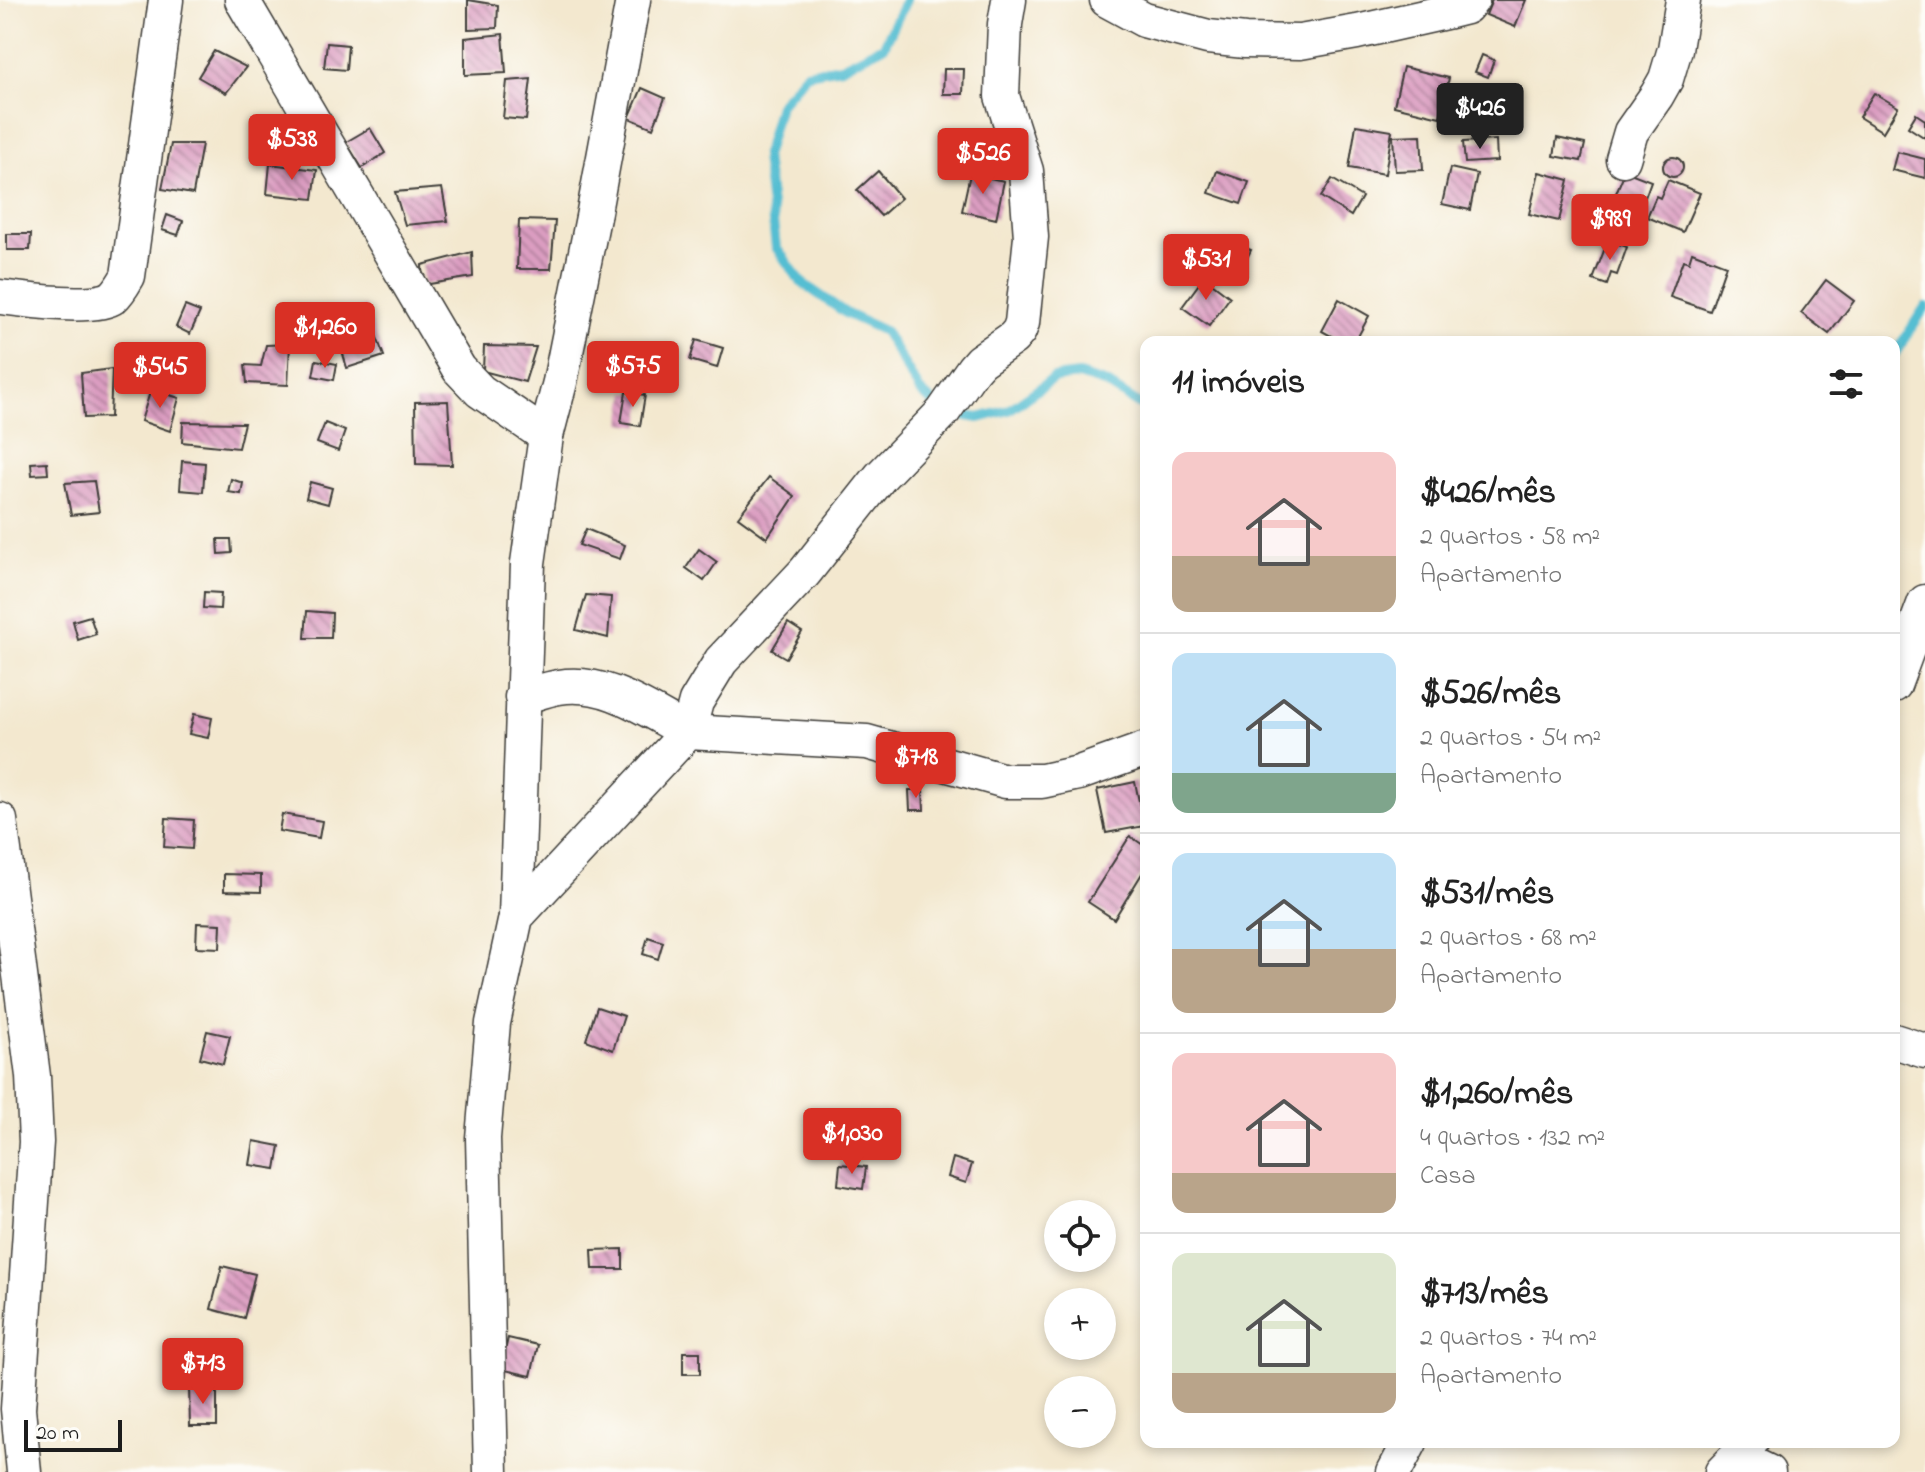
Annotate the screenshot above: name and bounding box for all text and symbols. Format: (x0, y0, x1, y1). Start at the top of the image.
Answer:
pin: $426 (1433, 83, 1527, 151)
text: $426 (1455, 90, 1505, 128)
pin: $538 (245, 114, 339, 182)
text: $538 (266, 121, 318, 159)
pin: $526 (936, 128, 1030, 196)
text: $526 (956, 135, 1010, 173)
pin: $989 (1563, 194, 1657, 262)
text: $989 (1589, 201, 1631, 239)
pin: $531 (1159, 234, 1253, 302)
text: $531 (1181, 241, 1231, 279)
pin: $1,260 (260, 302, 390, 370)
text: $1,260 (293, 309, 357, 347)
pin: $575 (586, 341, 680, 409)
pin: $545 (113, 342, 207, 410)
text: $575 (605, 348, 661, 386)
text: $545 (132, 349, 188, 387)
text: 11 imóveis (1172, 359, 1305, 409)
icon: filters (1824, 362, 1868, 406)
text: $426/mês (1420, 469, 1556, 519)
icon: home (1236, 484, 1332, 580)
text: 2 quartos · 58 m² (1420, 519, 1600, 557)
text: Apartamento (1420, 557, 1562, 595)
text: $526/mês (1420, 670, 1561, 720)
icon: home (1236, 685, 1332, 781)
text: 2 quartos · 54 m² (1420, 720, 1601, 758)
pin: $718 (869, 732, 963, 800)
text: $718 (894, 739, 938, 777)
text: Apartamento (1420, 758, 1562, 796)
text: $531/mês (1420, 870, 1554, 920)
icon: home (1236, 885, 1332, 981)
text: 2 quartos · 68 m² (1420, 920, 1597, 958)
text: Apartamento (1420, 958, 1562, 996)
text: $1,260/mês (1420, 1070, 1573, 1120)
icon: home (1236, 1085, 1332, 1181)
pin: $1,030 (787, 1108, 917, 1176)
text: $1,030 (821, 1115, 883, 1153)
text: 4 quartos · 132 m² (1420, 1120, 1605, 1158)
text: Casa (1420, 1158, 1476, 1196)
map controls (1044, 1200, 1116, 1448)
button: locate (1044, 1200, 1116, 1272)
text: $713/mês (1420, 1270, 1549, 1320)
icon: home (1236, 1285, 1332, 1381)
button: + (1044, 1288, 1116, 1360)
text: 2 quartos · 74 m² (1420, 1320, 1597, 1358)
pin: $713 (156, 1338, 250, 1406)
text: $713 (180, 1345, 226, 1383)
text: Apartamento (1420, 1358, 1562, 1396)
button: − (1044, 1376, 1116, 1448)
scale bar (24, 1416, 122, 1452)
text: 20 m (36, 1418, 79, 1450)

